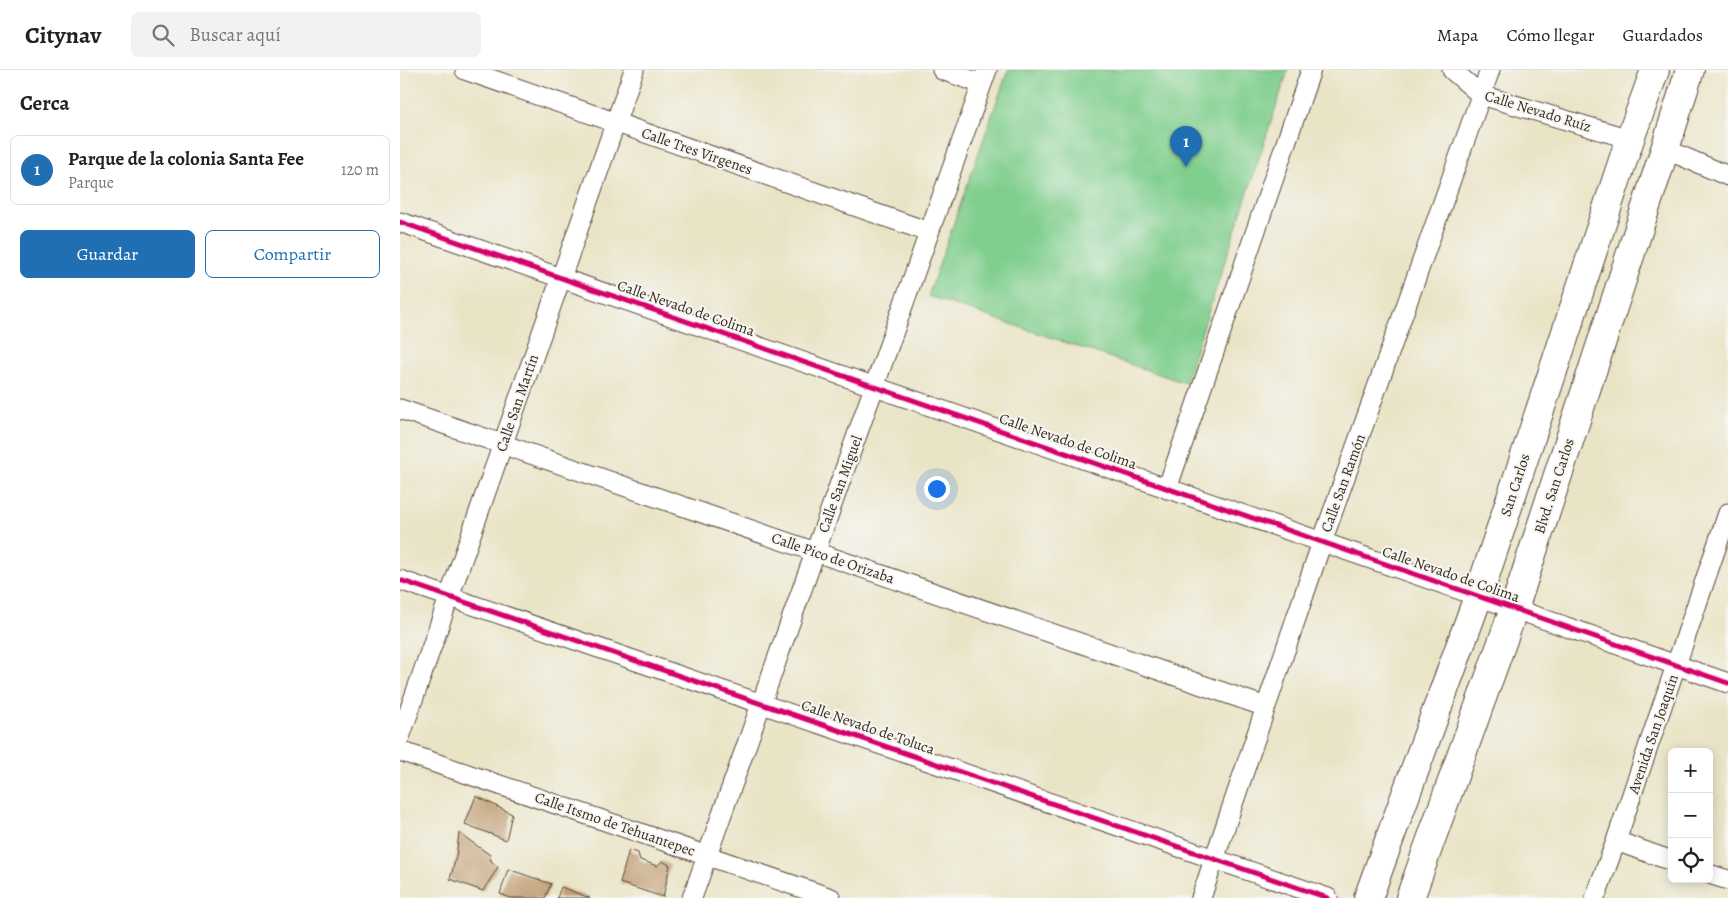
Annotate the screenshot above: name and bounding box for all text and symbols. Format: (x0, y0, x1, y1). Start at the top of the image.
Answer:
search box (131, 12, 481, 57)
text: Citynav (25, 19, 101, 51)
icon: search (149, 21, 177, 49)
text: Buscar aquí (189, 22, 281, 48)
text: Mapa (1437, 23, 1478, 47)
text: Cómo llegar (1506, 23, 1595, 47)
text: Guardados (1623, 23, 1703, 47)
street label: Calle Nevado Ruíz (1482, 85, 1594, 137)
text: Cerca (20, 89, 70, 117)
street label: Calle Tres Virgenes (639, 123, 755, 179)
pin: 1 (1170, 126, 1202, 167)
text: Parque de la colonia Santa Fee (68, 146, 304, 172)
text: 1 (34, 159, 40, 181)
text: 120 m (341, 159, 379, 181)
text: Parque (68, 172, 114, 194)
button: Guardar (20, 230, 195, 278)
button: Compartir (205, 230, 380, 278)
street label: Calle Nevado de Colima (615, 275, 757, 341)
street label: Calle San Martín (491, 352, 543, 454)
street label: Calle Nevado de Colima (997, 408, 1139, 474)
street label: Calle San Ramón (1316, 431, 1370, 535)
street label: Calle San Miguel (813, 432, 867, 535)
street label: Blvd. San Carlos (1529, 436, 1579, 536)
street label: San Carlos (1495, 451, 1535, 519)
your location (924, 476, 950, 502)
street label: Calle Pico de Orizaba (769, 528, 897, 588)
street label: Calle Nevado de Colima (1380, 541, 1522, 607)
street label: Avenida San Joaquín (1623, 672, 1683, 797)
street label: Calle Nevado de Toluca (799, 695, 937, 759)
map controls (1668, 748, 1713, 883)
button: + (1668, 748, 1713, 793)
street label: Calle Itsmo de Tehuantepec (532, 787, 698, 861)
button: − (1668, 793, 1713, 838)
button: locate (1668, 838, 1713, 883)

